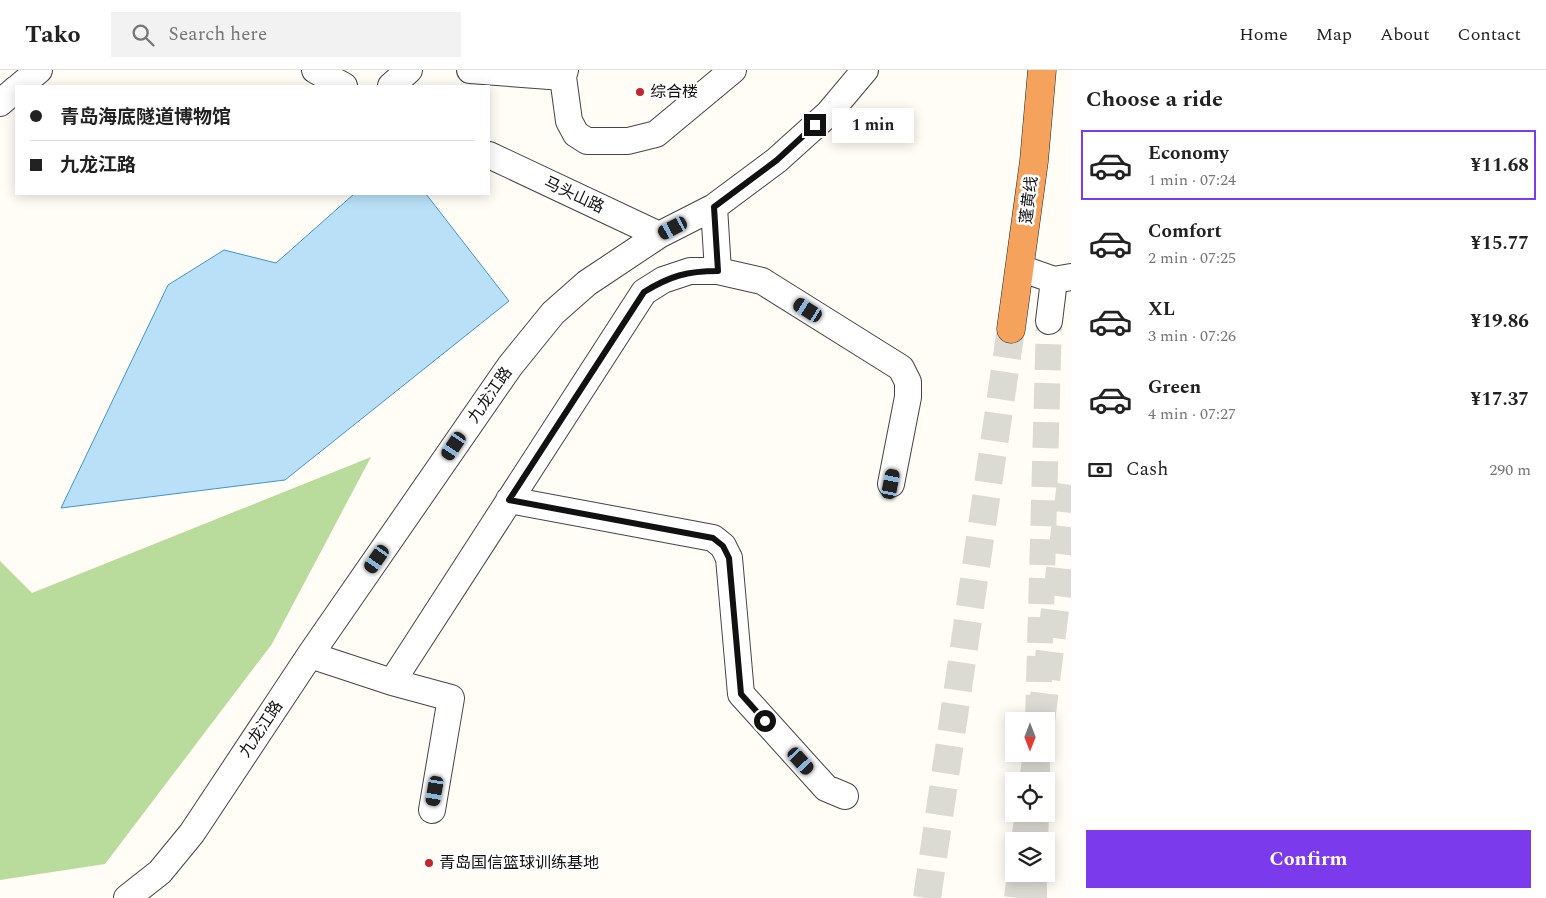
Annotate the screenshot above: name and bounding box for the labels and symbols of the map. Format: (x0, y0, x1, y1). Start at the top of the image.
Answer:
place label: 综合楼 (650, 80, 698, 104)
marker: 综合楼 (634, 86, 646, 98)
callout: 1 min (832, 108, 915, 142)
route end (804, 114, 826, 136)
street label: 马头山路 (540, 171, 608, 219)
street label: 蓬黄线 (1014, 175, 1044, 225)
car (656, 214, 689, 242)
car (791, 296, 824, 324)
street label: 九龙江路 (462, 362, 518, 428)
car (439, 429, 468, 463)
car (880, 468, 901, 500)
car (362, 542, 391, 576)
street label: 九龙江路 (233, 696, 289, 762)
route start (754, 710, 776, 732)
north arrow (1005, 712, 1055, 762)
car (785, 745, 816, 777)
car (425, 775, 444, 807)
place label: 青岛国信篮球训练基地 (439, 851, 599, 875)
marker: 青岛国信篮球训练基地 (423, 857, 435, 869)

